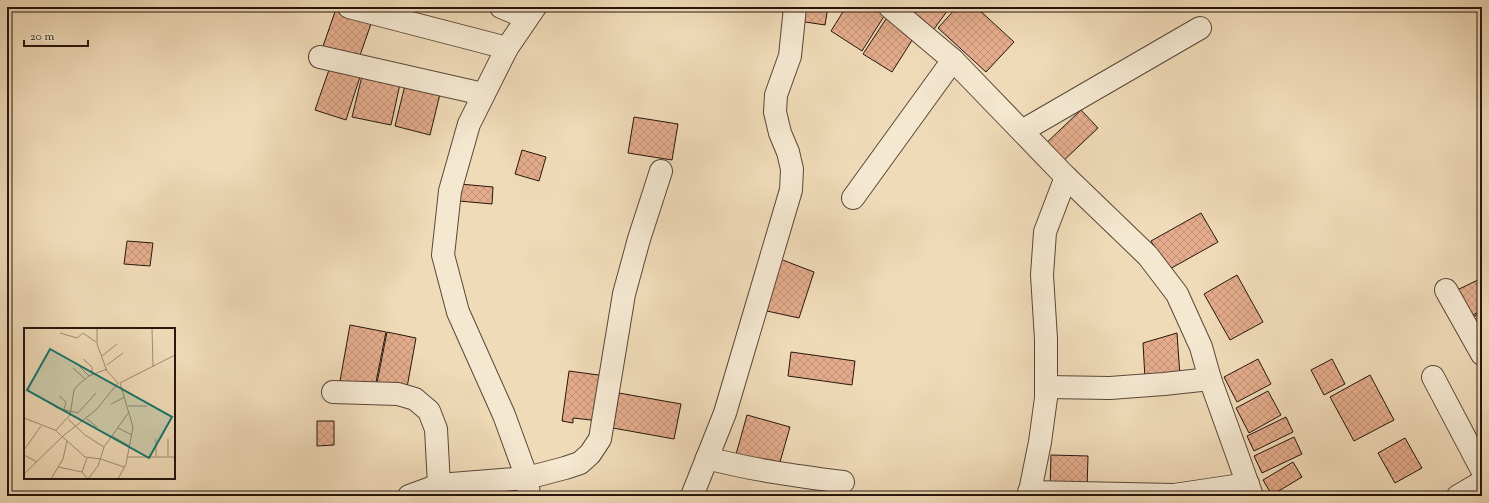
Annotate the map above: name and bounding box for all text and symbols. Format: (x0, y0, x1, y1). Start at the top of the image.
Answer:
scale bar (24, 22, 88, 48)
text: 20 m (30, 28, 55, 46)
inset map (24, 328, 175, 479)

